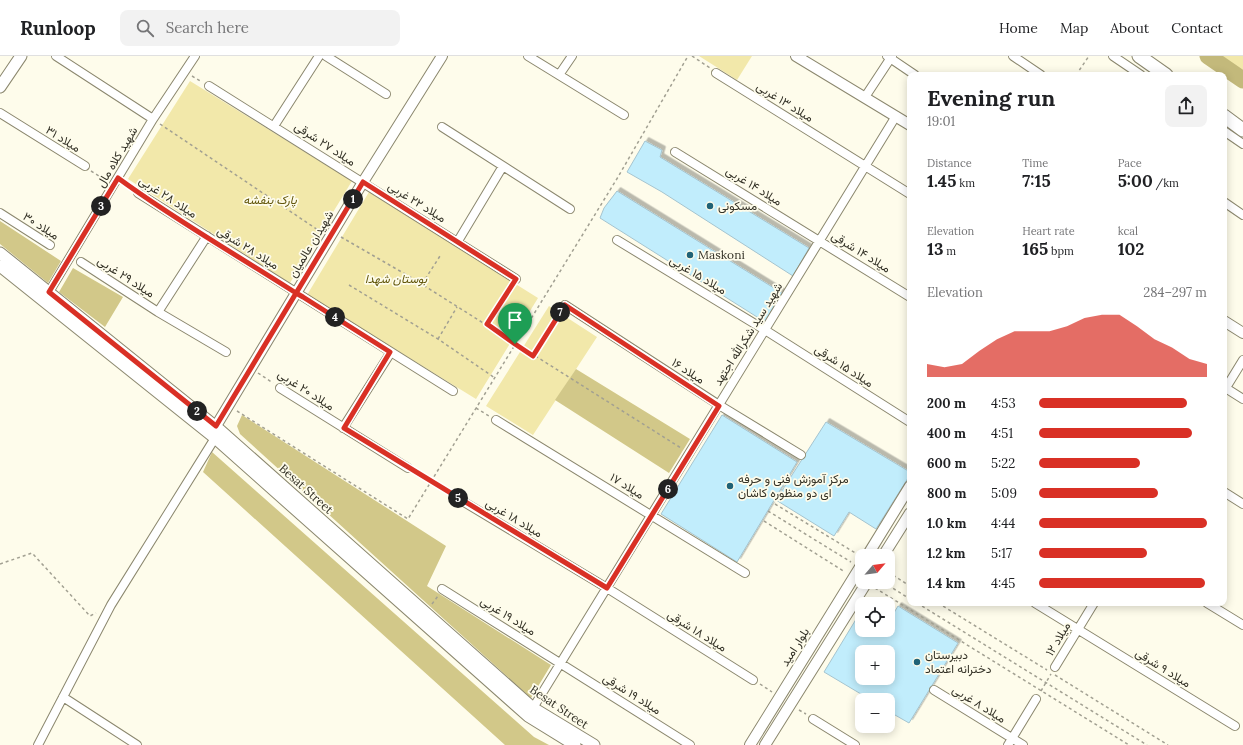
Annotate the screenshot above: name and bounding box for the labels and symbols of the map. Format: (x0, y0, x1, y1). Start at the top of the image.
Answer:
street label: میلاد ۱۳ غربی (753, 78, 817, 126)
street label: میلاد ۲۷ شرقی (291, 118, 359, 170)
street label: میلاد ۳۱ (43, 122, 83, 155)
street label: شهید کلاه مال (93, 124, 141, 190)
street label: میلاد ۱۴ غربی (723, 162, 785, 210)
street label: میلاد ۲۸ غربی (136, 172, 200, 222)
street label: میلاد ۲۲ غربی (385, 178, 449, 226)
pin: 1 (343, 189, 363, 209)
park label: پارک بنفشه (243, 192, 297, 208)
pin: 3 (91, 196, 111, 216)
place label: مسکونی (718, 198, 757, 214)
marker: مسکونی (705, 201, 715, 211)
street label: شهیدان عالمیان (285, 207, 337, 281)
street label: میلاد ۳۰ (20, 208, 62, 243)
street label: میلاد ۲۸ شرقی (214, 223, 282, 273)
street label: میلاد ۱۴ شرقی (828, 227, 894, 277)
place label: Maskoni (698, 247, 745, 262)
marker: Maskoni (685, 250, 695, 260)
street label: میلاد ۱۵ غربی (667, 252, 729, 298)
street label: میلاد ۲۹ غربی (94, 253, 158, 301)
park label: بوستان شهدا (365, 271, 427, 287)
street label: شهید سید شکرالله اجتهد (710, 279, 786, 389)
pin: 7 (550, 302, 570, 322)
pin (498, 303, 532, 344)
pin: 4 (325, 307, 345, 327)
street label: میلاد ۱۵ شرقی (811, 341, 877, 391)
street label: میلاد ۱۶ (669, 354, 708, 387)
street label: میلاد ۲۰ غربی (275, 366, 337, 414)
pin: 2 (187, 401, 207, 421)
street label: Besat Street (276, 460, 337, 517)
street label: میلاد ۱۷ (607, 469, 647, 502)
place label: مرکز آموزش فنی و حرفه ای دو منظوره کاشان (738, 471, 849, 501)
pin: 6 (658, 479, 678, 499)
marker: مرکز آموزش فنی و حرفه ای دو منظوره کاشان (725, 481, 735, 491)
pin: 5 (448, 488, 468, 508)
street label: میلاد ۱۸ غربی (483, 495, 545, 541)
north arrow (855, 549, 895, 589)
street label: میلاد ۱۹ غربی (477, 593, 539, 639)
street label: میلاد ۱۸ شرقی (664, 606, 730, 656)
street label: میلاد ۱۲ (1042, 619, 1073, 658)
street label: بلوار امید (777, 625, 813, 669)
street label: میلاد ۹ شرقی (1132, 645, 1194, 691)
place label: دبیرستان دخترانه اعتماد (925, 647, 992, 677)
marker: دبیرستان دخترانه اعتماد (912, 657, 922, 667)
street label: میلاد ۱۹ شرقی (600, 670, 664, 718)
street label: میلاد ۸ غربی (949, 681, 1009, 727)
street label: Besat Street (527, 682, 592, 732)

